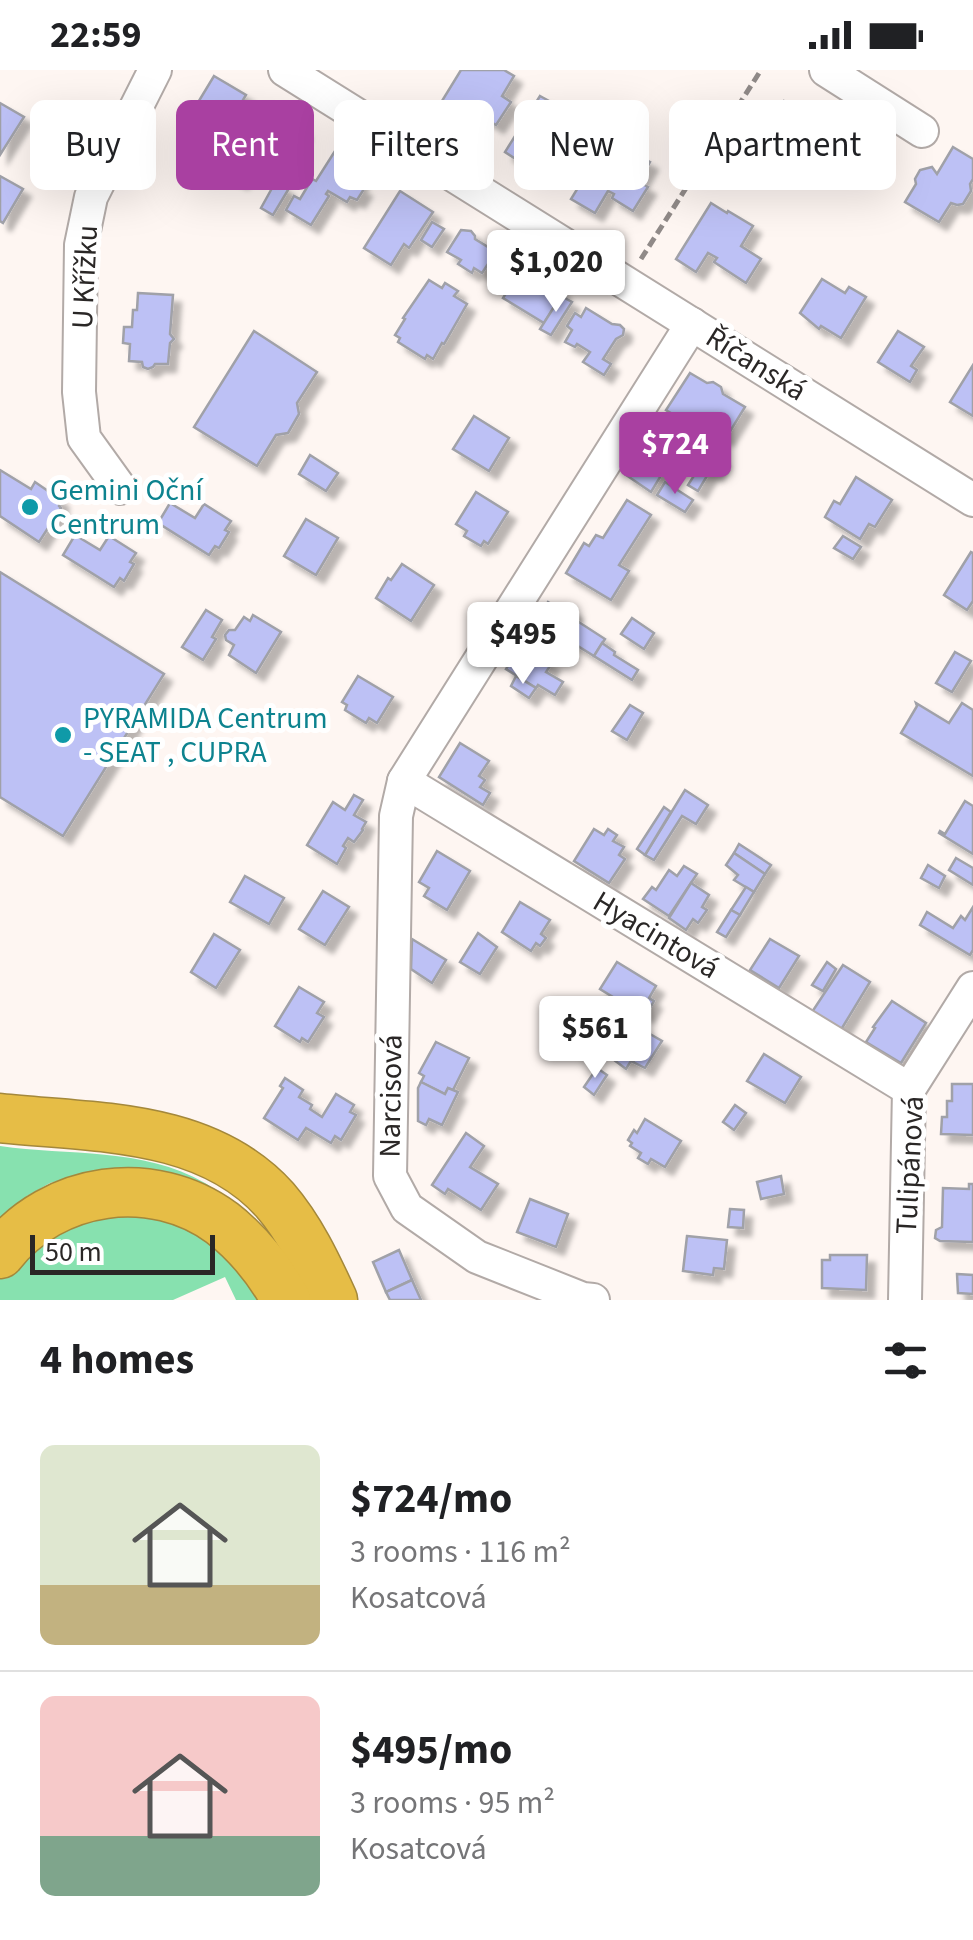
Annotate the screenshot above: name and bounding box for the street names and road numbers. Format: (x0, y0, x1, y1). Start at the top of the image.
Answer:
street label: U Křížku (61, 224, 109, 330)
street label: Říčanská (697, 316, 815, 412)
street label: Hyacintová (585, 881, 727, 989)
street label: Narcisová (368, 1034, 414, 1158)
street label: Tulipánová (885, 1095, 935, 1235)

